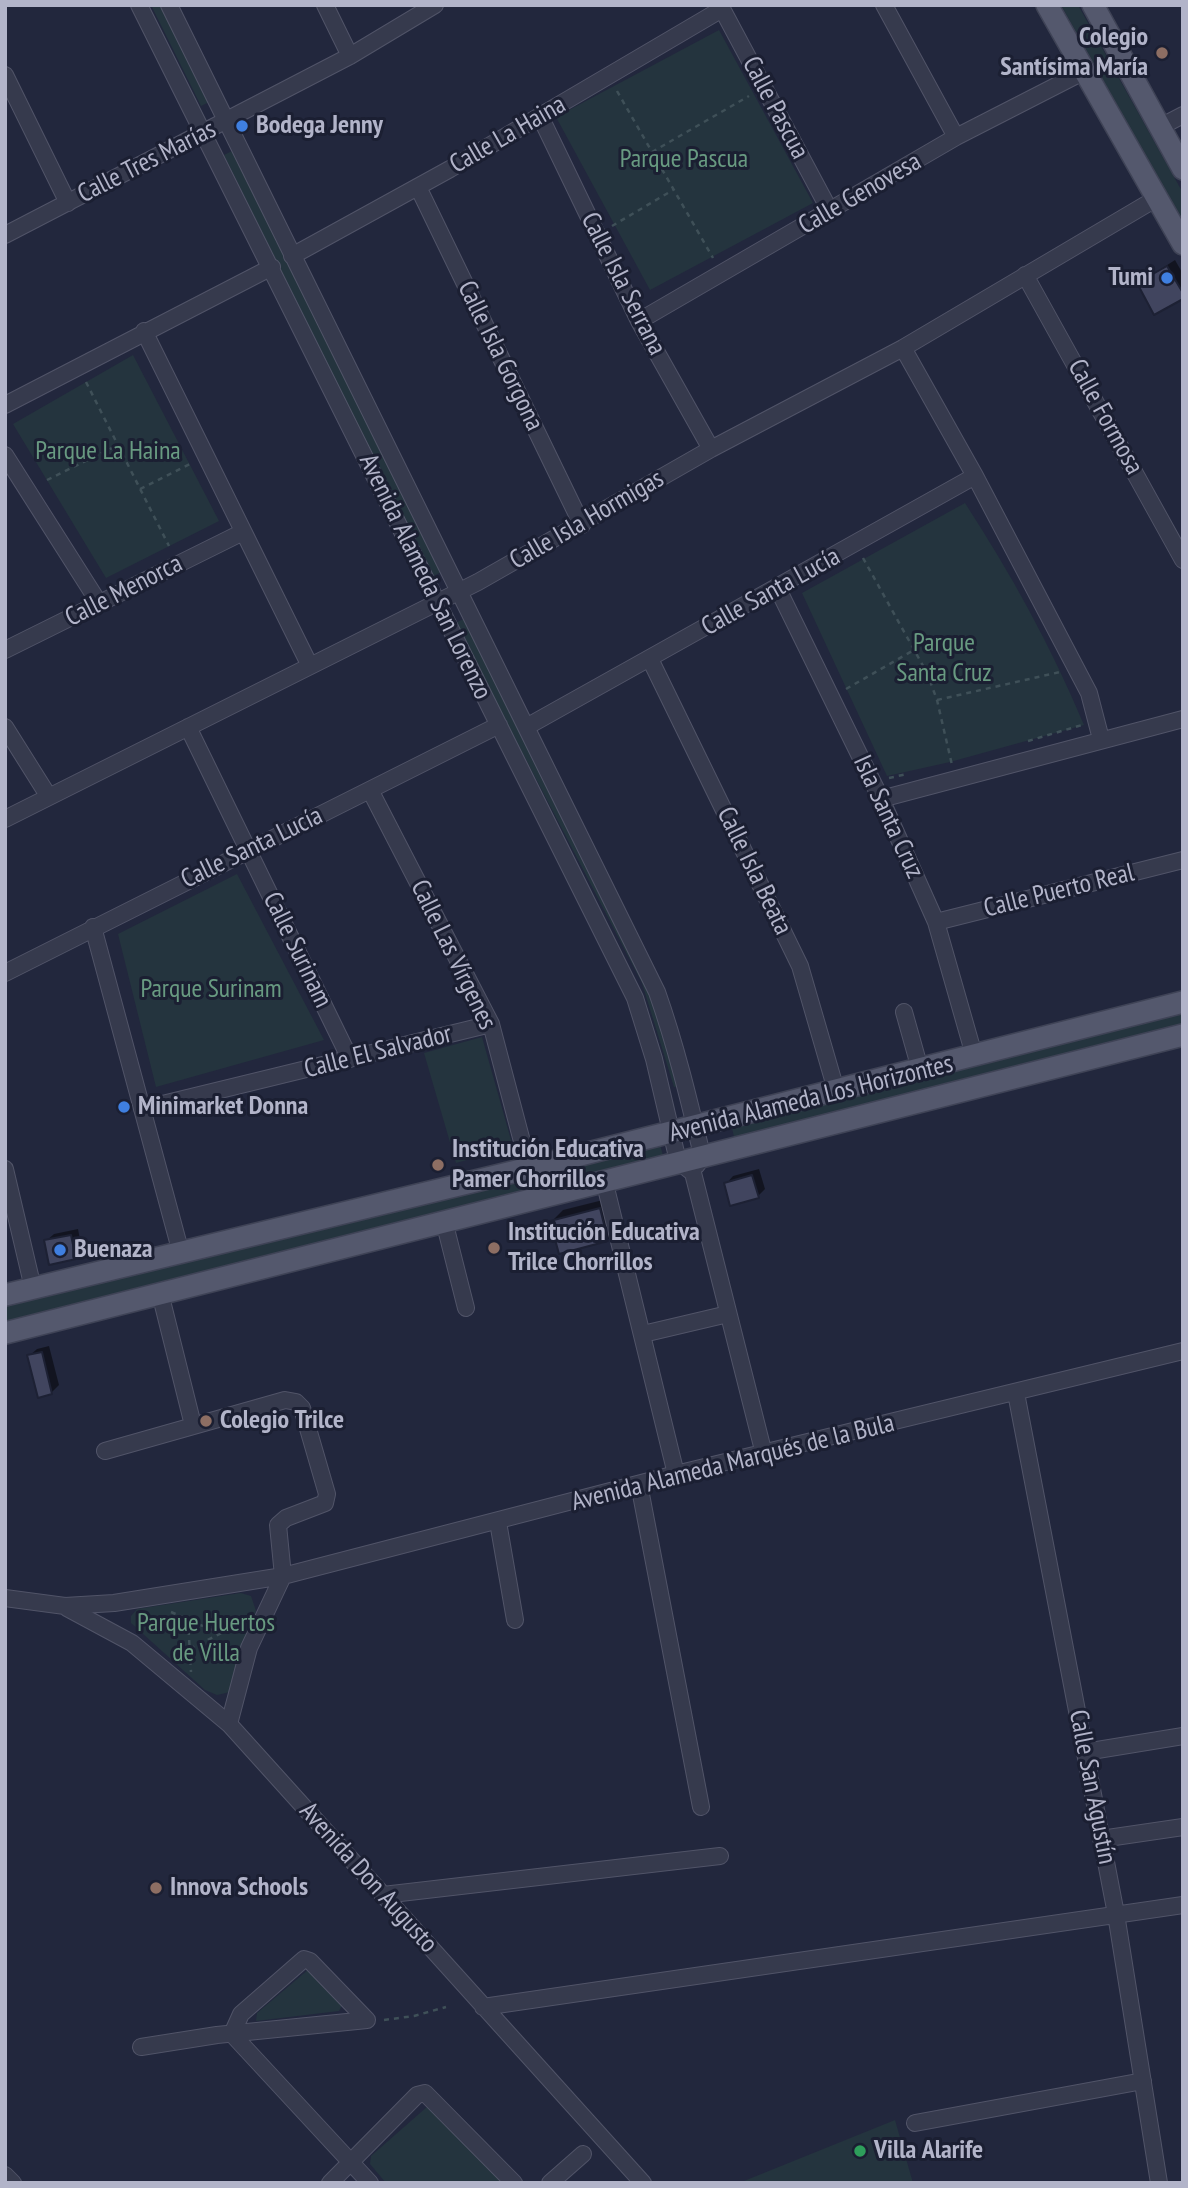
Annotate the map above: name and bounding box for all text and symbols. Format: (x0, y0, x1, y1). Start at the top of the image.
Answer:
place label: Colegio Santísima María (1000, 22, 1148, 84)
marker: Colegio Santísima María (1154, 45, 1170, 61)
street label: Calle Pascua (735, 51, 815, 165)
street label: Calle La Haina (445, 89, 571, 181)
place label: Bodega Jenny (256, 110, 383, 142)
street label: Calle Tres Marías (73, 114, 221, 210)
marker: Bodega Jenny (234, 118, 250, 134)
park label: Parque Pascua (620, 144, 748, 176)
street label: Calle Genovesa (793, 146, 927, 242)
street label: Calle Isla Serrana (574, 208, 672, 360)
place label: Tumi (1108, 262, 1153, 294)
marker: Tumi (1159, 270, 1175, 286)
street label: Calle Isla Gorgona (450, 276, 550, 436)
street label: Calle Formosa (1061, 354, 1149, 480)
park label: Parque La Haina (35, 436, 181, 468)
street label: Avenida Alameda San Lorenzo (352, 449, 498, 705)
street label: Calle Isla Hormigas (505, 463, 669, 577)
street label: Calle Santa Lucía (696, 541, 846, 643)
street label: Calle Menorca (60, 548, 188, 634)
park label: Parque Santa Cruz (896, 628, 992, 690)
street label: Isla Santa Cruz (846, 751, 930, 883)
street label: Calle Santa Lucía (176, 800, 328, 896)
street label: Calle Isla Beata (710, 802, 798, 940)
street label: Calle Puerto Real (981, 857, 1137, 925)
street label: Calle Las Vírgenes (403, 875, 503, 1035)
street label: Calle Surinam (256, 887, 338, 1013)
park label: Parque Surinam (140, 974, 282, 1006)
street label: Calle El Salvador (301, 1019, 455, 1085)
street label: Avenida Alameda Los Horizontes (666, 1049, 956, 1149)
place label: Minimarket Donna (138, 1091, 308, 1123)
marker: Minimarket Donna (116, 1099, 132, 1115)
place label: Institución Educativa Pamer Chorrillos (452, 1134, 644, 1196)
marker: Institución Educativa Pamer Chorrillos (430, 1157, 446, 1173)
place label: Institución Educativa Trilce Chorrillos (508, 1217, 700, 1278)
place label: Buenaza (74, 1234, 153, 1266)
marker: Institución Educativa Trilce Chorrillos (486, 1240, 502, 1256)
marker: Buenaza (52, 1242, 68, 1258)
place label: Colegio Trilce (220, 1405, 344, 1437)
street label: Avenida Alameda Marqués de la Bula (569, 1408, 897, 1518)
marker: Colegio Trilce (198, 1413, 214, 1429)
park label: Parque Huertos de Villa (137, 1608, 275, 1670)
street label: Calle San Agustín (1062, 1707, 1122, 1867)
street label: Avenida Don Augusto (292, 1796, 444, 1960)
place label: Innova Schools (170, 1872, 308, 1904)
marker: Innova Schools (148, 1880, 164, 1896)
place label: Villa Alarife (874, 2135, 983, 2167)
marker: Villa Alarife (852, 2143, 868, 2159)

